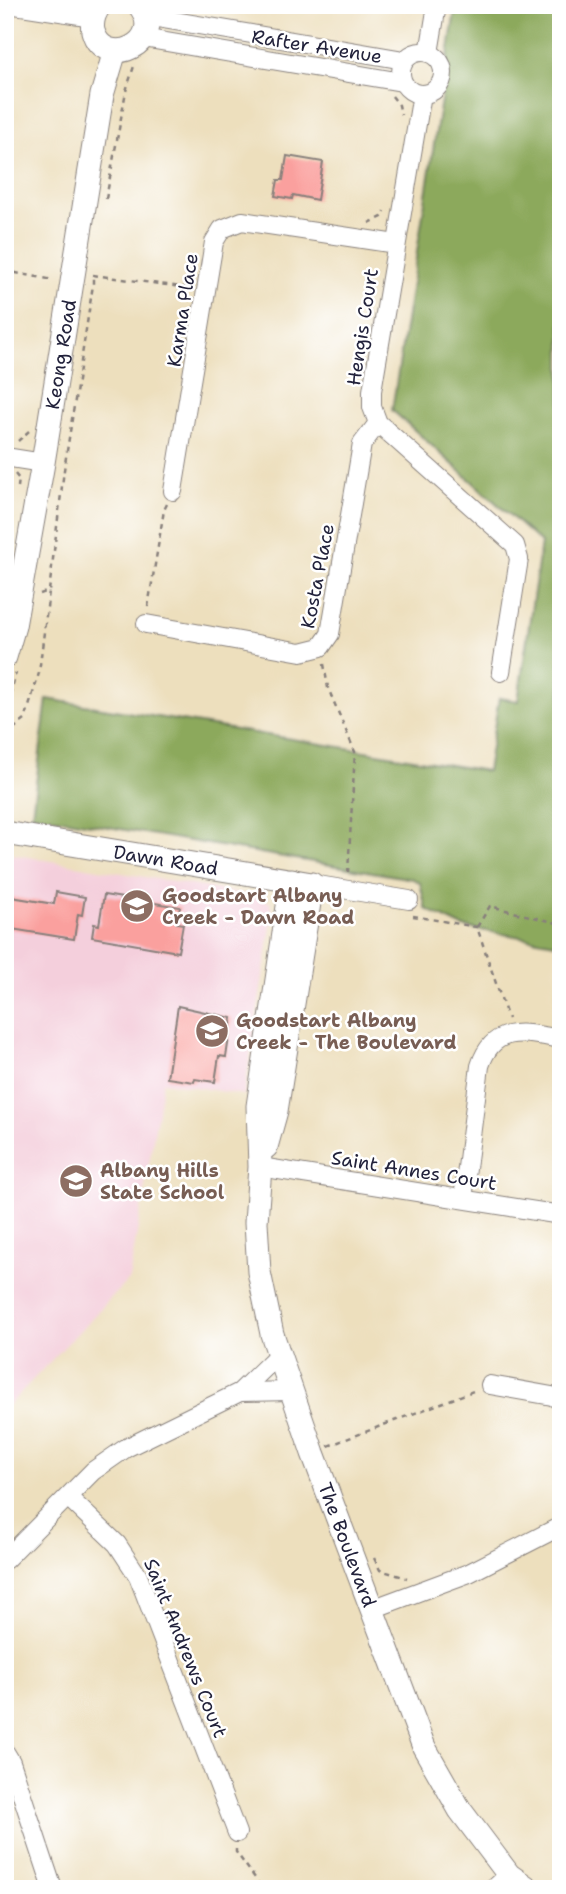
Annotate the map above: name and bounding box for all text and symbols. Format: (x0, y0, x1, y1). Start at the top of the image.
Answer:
street label: Rafter Avenue (250, 24, 384, 69)
street label: Karma Place (161, 251, 204, 369)
street label: Hengis Court (341, 267, 384, 387)
street label: Keong Road (40, 298, 82, 411)
street label: Kosta Place (295, 522, 340, 631)
street label: Dawn Road (111, 839, 220, 881)
place label: Goodstart Albany Creek - Dawn Road (162, 883, 354, 930)
school or university icon: Goodstart Albany Creek - Dawn Road (118, 887, 156, 925)
place label: Goodstart Albany Creek - The Boulevard (236, 1008, 457, 1055)
school or university icon: Goodstart Albany Creek - The Boulevard (193, 1012, 231, 1050)
street label: Saint Annes Court (330, 1145, 498, 1196)
place label: Albany Hills State School (100, 1158, 225, 1205)
school or university icon: Albany Hills State School (57, 1162, 95, 1200)
street label: The Boulevard (312, 1479, 382, 1611)
street label: Saint Andrews Court (138, 1555, 233, 1742)

